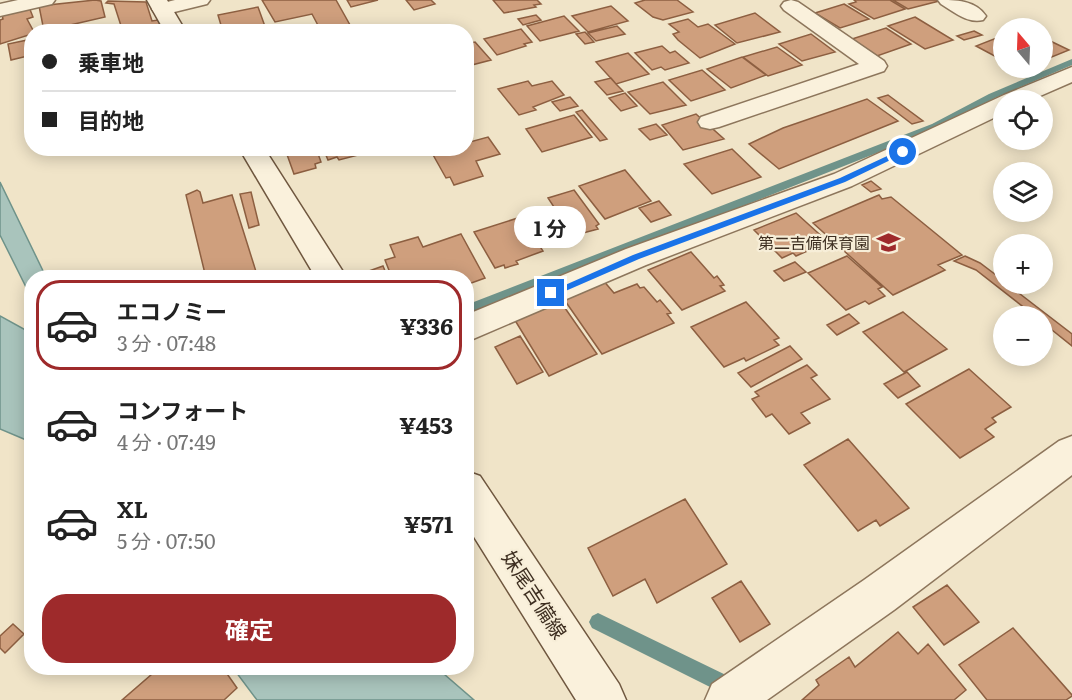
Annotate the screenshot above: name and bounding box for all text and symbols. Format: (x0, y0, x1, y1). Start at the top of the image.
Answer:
north arrow (993, 18, 1053, 78)
map controls (993, 18, 1053, 366)
text: 乗車地 (78, 45, 144, 78)
button: locate (993, 90, 1053, 150)
text: 目的地 (78, 103, 144, 136)
route start (889, 138, 916, 165)
button: layers (993, 162, 1053, 222)
callout: 1 分 (515, 206, 587, 248)
text: 1 分 (534, 212, 566, 242)
place label: 第二吉備保育園 (758, 230, 870, 254)
school or university icon: 第二吉備保育園 (875, 230, 901, 256)
button: + (993, 234, 1053, 294)
route end (537, 279, 564, 306)
text: エコノミー (117, 294, 227, 327)
icon: car (45, 298, 99, 352)
button: − (993, 306, 1053, 366)
text: ¥336 (400, 309, 453, 342)
text: 3 分 · 07:48 (117, 327, 216, 357)
text: コンフォート (117, 393, 248, 426)
icon: car (45, 397, 99, 451)
text: ¥453 (399, 408, 453, 441)
text: 4 分 · 07:49 (117, 426, 216, 456)
text: XL (117, 492, 148, 525)
icon: car (45, 496, 99, 550)
text: ¥571 (404, 507, 453, 540)
text: 5 分 · 07:50 (117, 525, 216, 555)
street label: 妹尾吉備線 (496, 544, 575, 644)
button: 確定 (42, 594, 456, 663)

